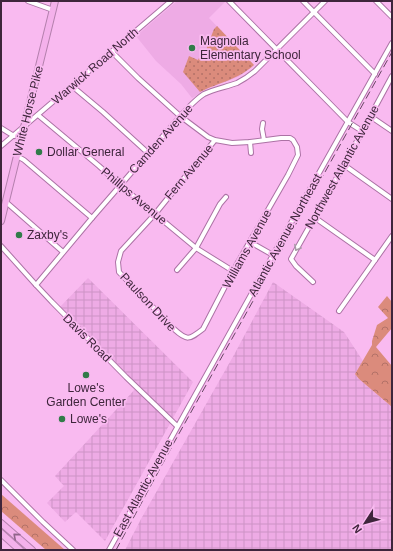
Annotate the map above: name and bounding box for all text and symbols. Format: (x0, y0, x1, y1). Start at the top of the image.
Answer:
street label: Warwick Road North (49, 25, 141, 107)
place label: Magnolia Elementary School (200, 34, 301, 62)
marker: Magnolia Elementary School (187, 43, 197, 53)
street label: White Horse Pike (10, 64, 46, 158)
street label: Camden Avenue (126, 101, 196, 177)
street label: Northwest Atlantic Avenue (302, 102, 382, 231)
street label: Fern Avenue (162, 141, 216, 202)
place label: Dollar General (47, 145, 124, 159)
marker: Dollar General (34, 147, 44, 157)
street label: Phillips Avenue (98, 165, 170, 228)
street label: Atlantic Avenue Northeast (245, 171, 325, 299)
street label: Williams Avenue (220, 207, 275, 291)
place label: Zaxby's (27, 228, 68, 242)
marker: Zaxby's (14, 230, 24, 240)
one-way arrow (295, 243, 302, 251)
street label: Paulson Drive (117, 270, 179, 334)
street label: Davis Road (60, 311, 114, 365)
marker: Lowe's Garden Center (81, 370, 91, 380)
place label: Lowe's Garden Center (46, 381, 126, 409)
place label: Lowe's (70, 412, 107, 426)
marker: Lowe's (57, 414, 67, 424)
street label: East Atlantic Avenue (110, 437, 176, 539)
north arrow (345, 503, 385, 543)
text: N (350, 522, 364, 536)
one-way arrow (14, 534, 21, 541)

